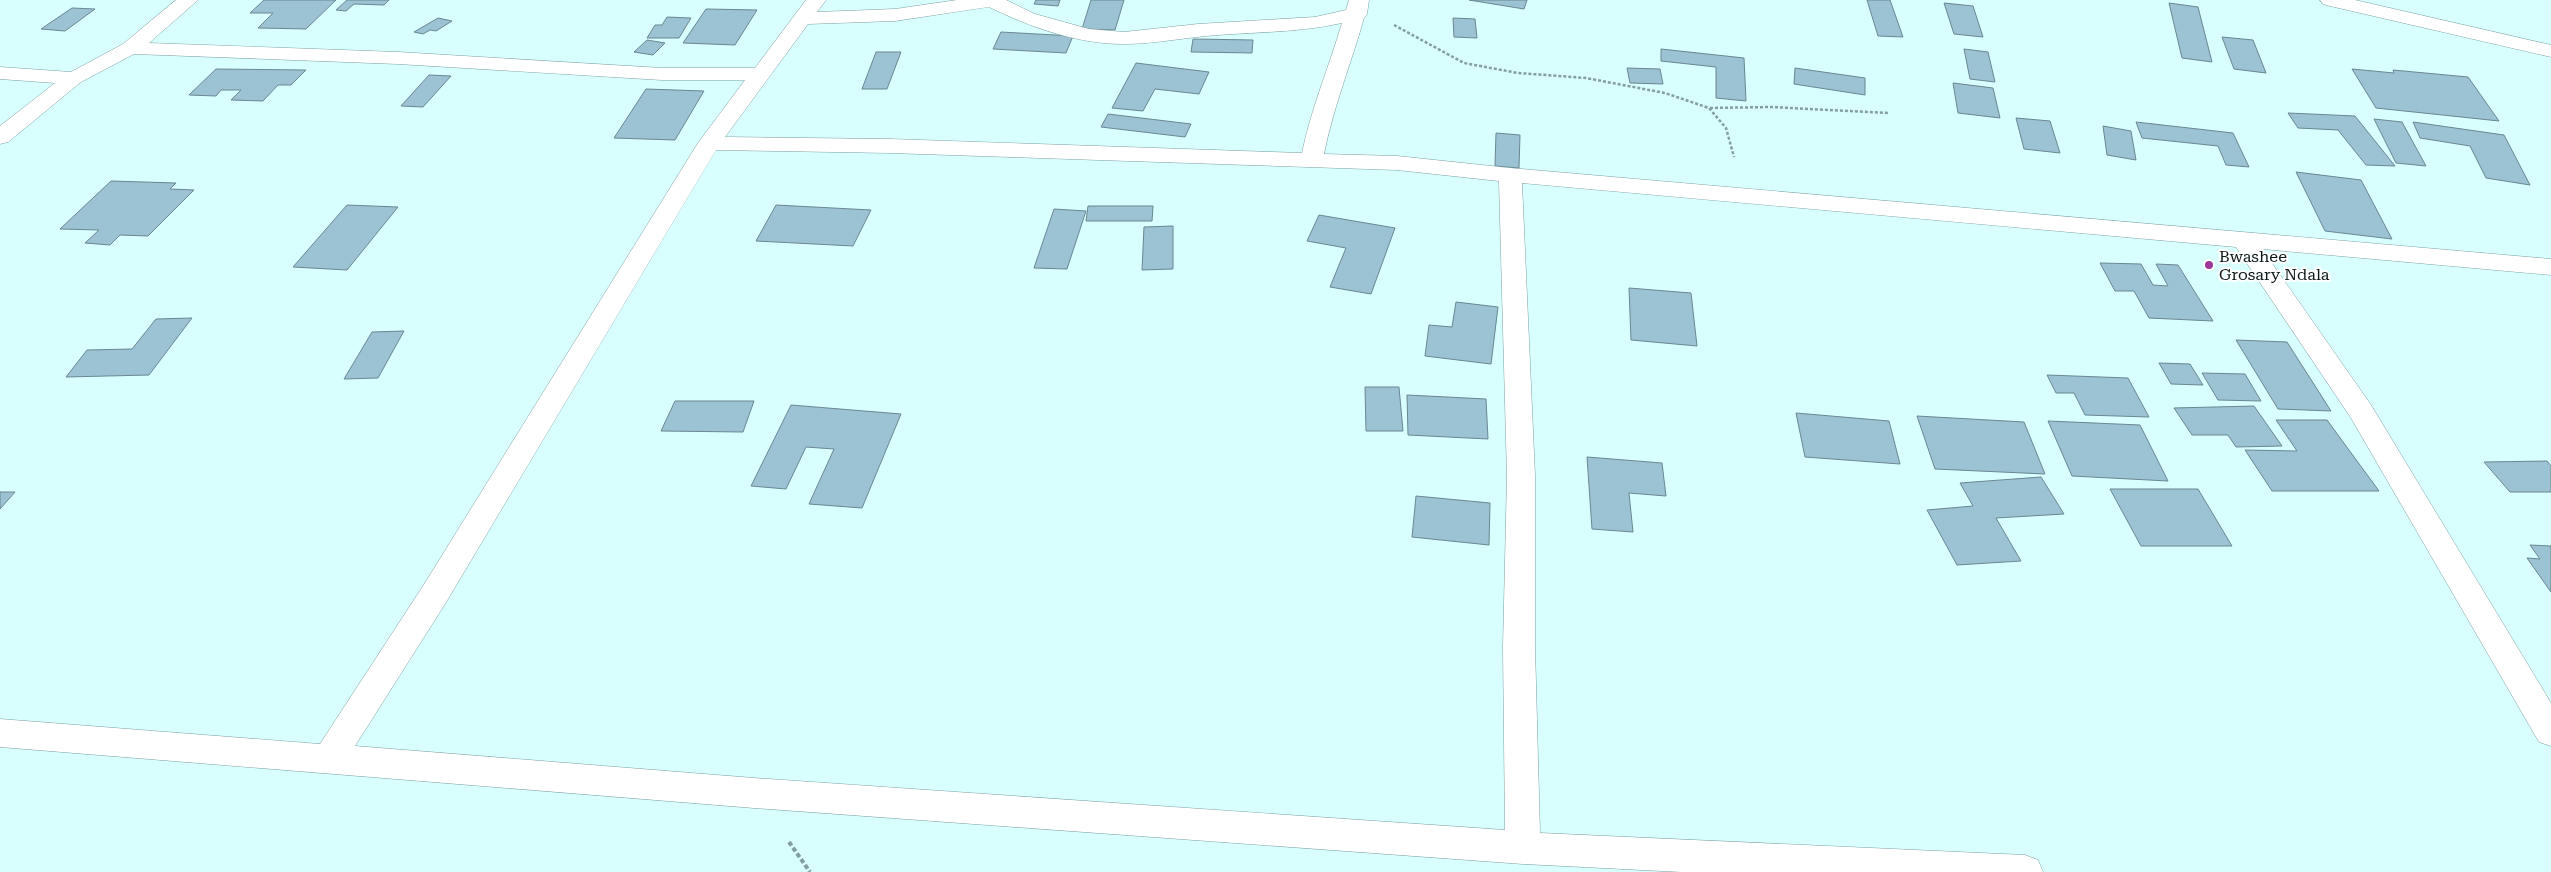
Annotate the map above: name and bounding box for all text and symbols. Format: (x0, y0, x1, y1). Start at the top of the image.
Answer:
place label: Bwashee Grosary Ndala (2219, 247, 2330, 284)
marker: Bwashee Grosary Ndala (2203, 259, 2215, 271)

